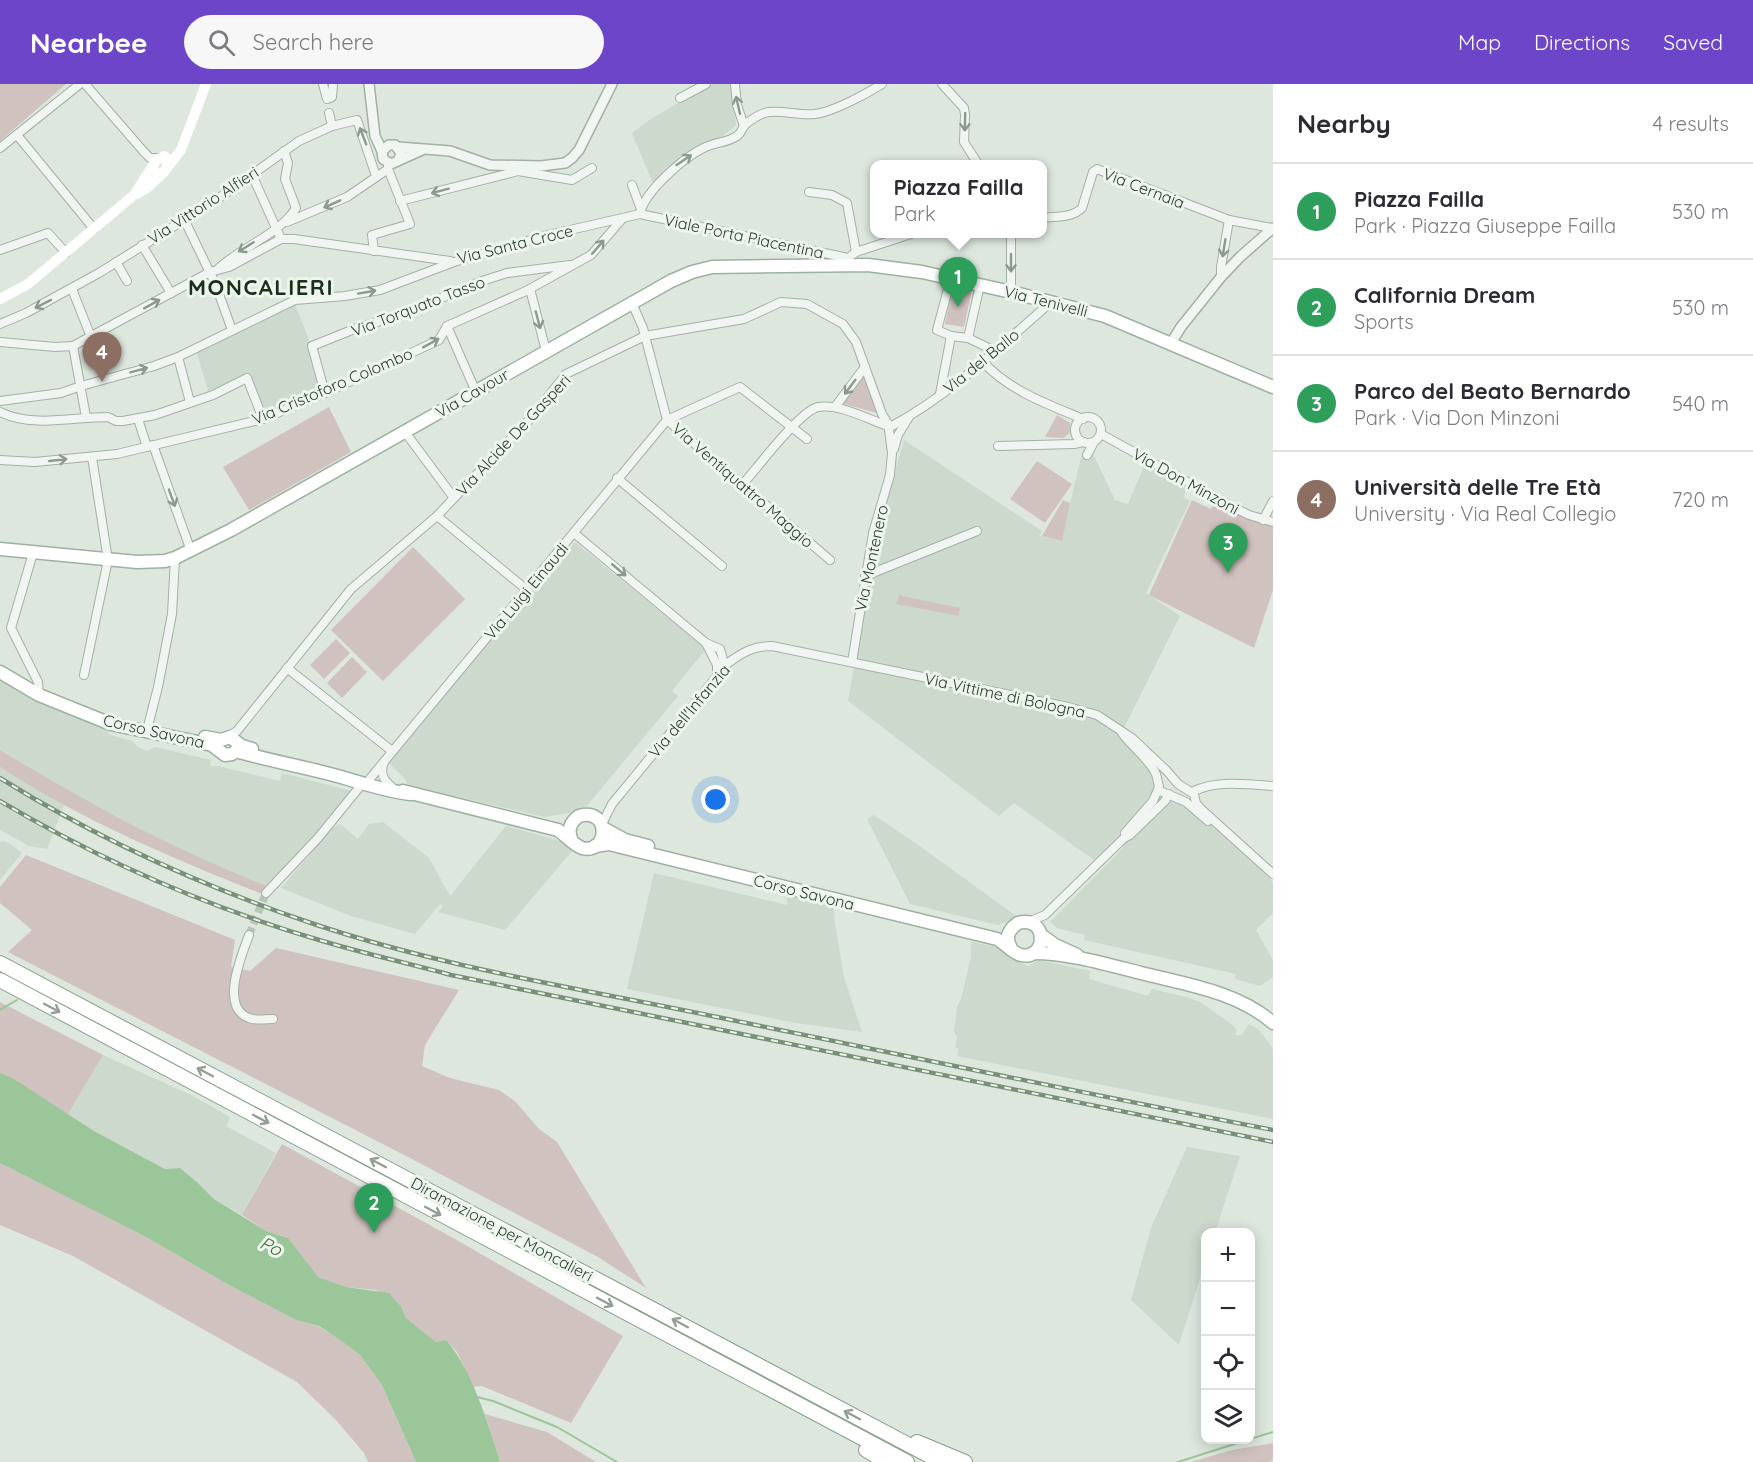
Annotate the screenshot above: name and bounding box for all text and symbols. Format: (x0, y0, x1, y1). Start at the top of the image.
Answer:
search box (184, 15, 604, 69)
text: Nearbee (30, 25, 148, 60)
icon: search (205, 26, 238, 59)
text: Search here (253, 28, 374, 56)
text: Map (1458, 29, 1501, 55)
text: Directions (1534, 29, 1630, 55)
text: Saved (1663, 29, 1723, 55)
one-way arrow (732, 96, 743, 115)
text: Nearby (1297, 107, 1391, 140)
text: 4 results (1653, 111, 1729, 136)
one-way arrow (959, 112, 970, 132)
one-way arrow (356, 127, 367, 146)
one-way arrow (675, 154, 692, 166)
popup (870, 160, 1047, 238)
street label: Via Vittorio Alfieri (144, 162, 262, 248)
street label: Via Cernaia (1100, 163, 1188, 213)
text: Piazza Failla (893, 173, 1024, 201)
one-way arrow (431, 185, 450, 197)
text: Piazza Failla (1354, 185, 1484, 213)
one-way arrow (323, 199, 341, 210)
text: 1 (1313, 199, 1320, 224)
text: 530 m (1672, 199, 1729, 224)
text: Park (893, 201, 936, 226)
street label: Viale Porta Piacentina (662, 209, 826, 263)
text: Park · Piazza Giuseppe Failla (1354, 213, 1616, 238)
street label: Via Santa Croce (455, 220, 575, 268)
one-way arrow (1218, 238, 1229, 258)
one-way arrow (591, 240, 605, 255)
one-way arrow (238, 241, 255, 253)
one-way arrow (1005, 252, 1017, 272)
pin: 1 (938, 258, 978, 307)
street label: Via Torquato Tasso (348, 271, 488, 341)
district label: MONCALIERI (188, 273, 334, 301)
street label: Via Tenivelli (1002, 281, 1090, 321)
text: California Dream (1354, 281, 1535, 309)
one-way arrow (357, 286, 377, 297)
text: 2 (1311, 295, 1322, 320)
text: 530 m (1672, 295, 1729, 320)
one-way arrow (143, 298, 161, 309)
one-way arrow (34, 299, 52, 311)
text: Sports (1354, 309, 1414, 334)
one-way arrow (533, 310, 545, 329)
street label: Via del Ballo (939, 324, 1023, 398)
pin: 4 (82, 332, 122, 382)
one-way arrow (422, 337, 439, 349)
street label: Via Cristoforo Colombo (249, 343, 415, 429)
one-way arrow (129, 364, 148, 376)
street label: Via Cavour (432, 364, 512, 422)
street label: Via Alcide De Gasperi (452, 370, 574, 500)
text: Parco del Beato Bernardo (1354, 377, 1631, 405)
one-way arrow (844, 379, 856, 395)
text: 3 (1311, 391, 1322, 416)
text: 540 m (1672, 391, 1729, 416)
text: Park · Via Don Minzoni (1354, 405, 1560, 430)
street label: Via Ventiquattro Maggio (668, 418, 818, 552)
street label: Via Don Minzoni (1129, 443, 1243, 519)
one-way arrow (48, 454, 68, 465)
text: Università delle Tre Età (1354, 473, 1601, 501)
text: 4 (1311, 487, 1322, 512)
text: 720 m (1672, 487, 1729, 512)
one-way arrow (168, 488, 179, 507)
text: University · Via Real Collegio (1354, 501, 1616, 526)
street label: Via Montenero (850, 503, 892, 613)
pin: 3 (1208, 524, 1248, 573)
street label: Via Luigi Einaudi (480, 538, 572, 644)
one-way arrow (611, 563, 626, 577)
street label: Via dell'Infanzia (644, 660, 734, 762)
street label: Via Vittime di Bologna (923, 668, 1087, 722)
street label: Corso Savona (101, 710, 207, 752)
your location (701, 785, 730, 814)
street label: Corso Savona (751, 870, 857, 914)
one-way arrow (42, 1003, 60, 1014)
one-way arrow (197, 1065, 215, 1077)
one-way arrow (252, 1113, 269, 1125)
one-way arrow (369, 1157, 387, 1168)
street label: Diramazione per Moncalieri (407, 1172, 597, 1286)
pin: 2 (354, 1184, 394, 1233)
one-way arrow (424, 1205, 441, 1217)
map controls (1201, 1228, 1255, 1444)
button: + (1201, 1228, 1255, 1282)
water label: Po (256, 1231, 287, 1262)
button: − (1201, 1282, 1255, 1336)
one-way arrow (596, 1297, 614, 1308)
one-way arrow (671, 1317, 689, 1328)
button: locate (1201, 1336, 1255, 1390)
button: layers (1201, 1390, 1255, 1444)
one-way arrow (844, 1409, 861, 1421)

